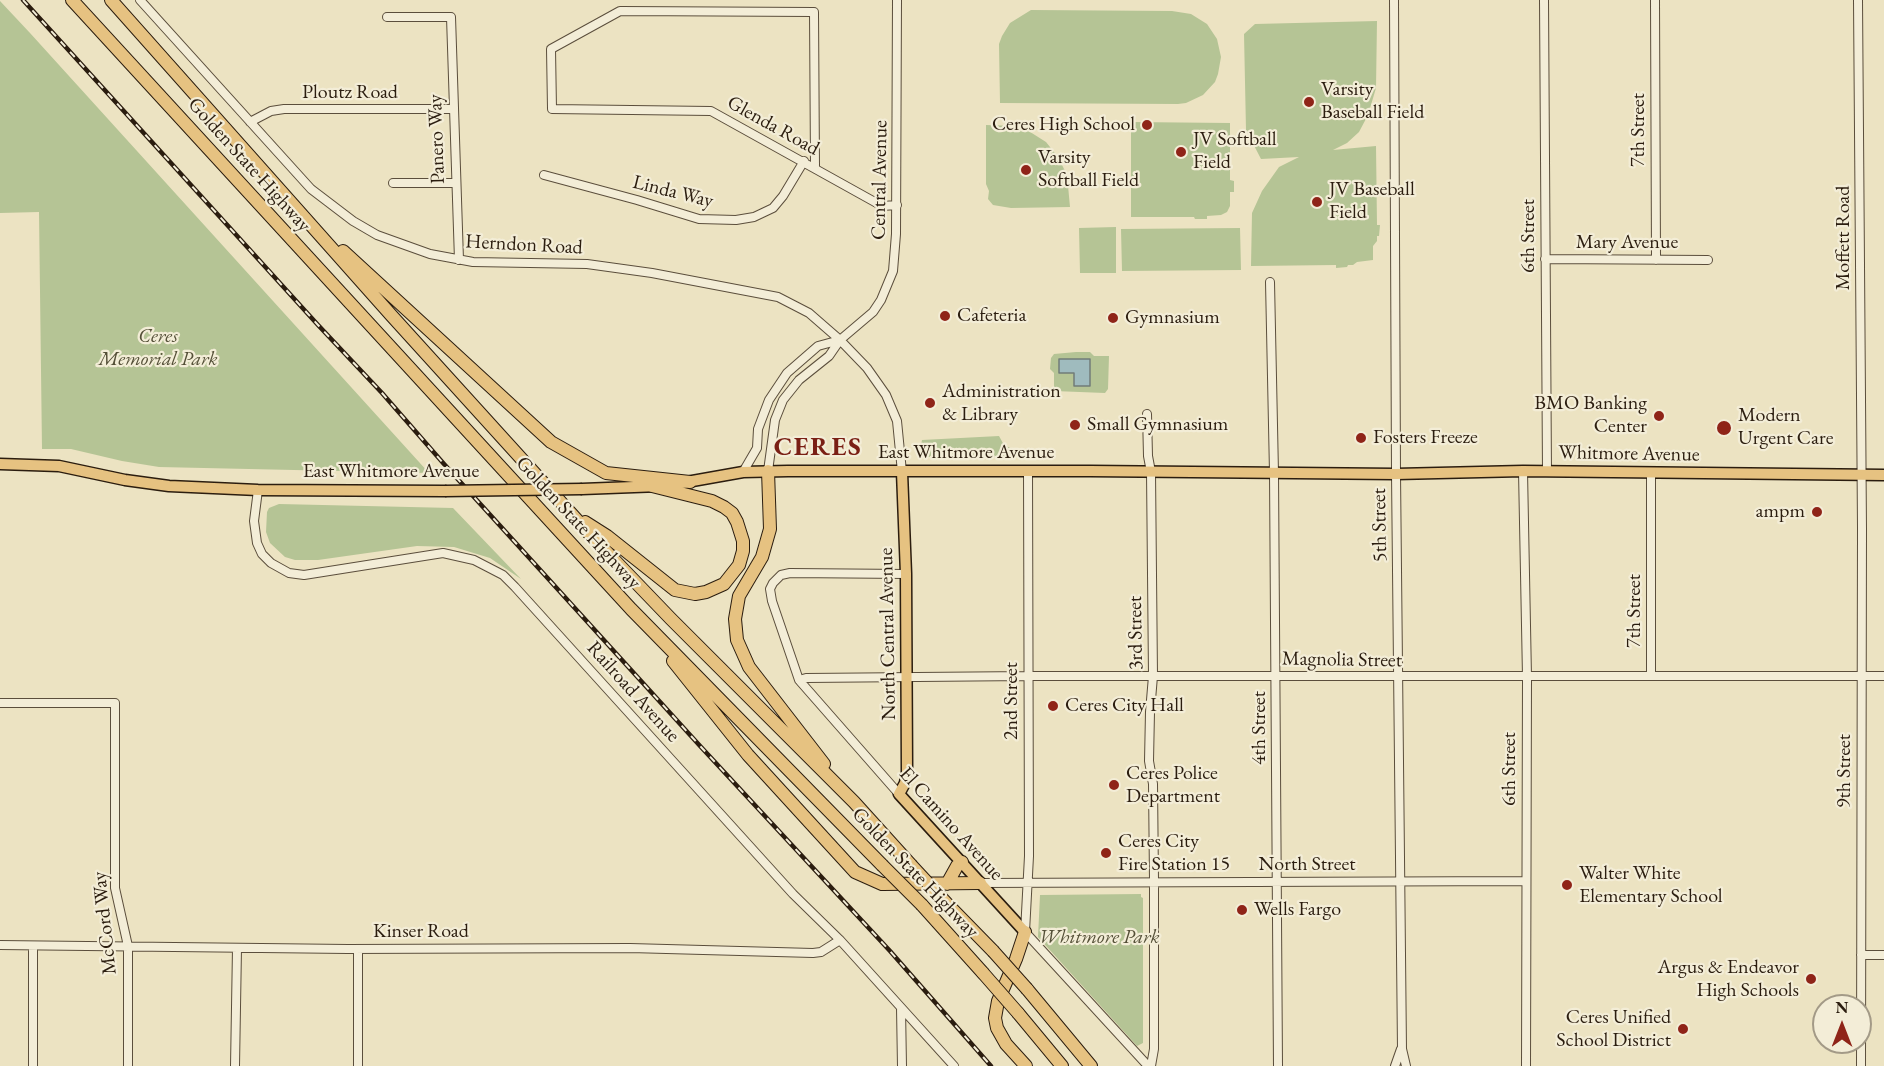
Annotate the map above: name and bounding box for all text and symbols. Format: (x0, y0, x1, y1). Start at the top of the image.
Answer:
place label: Varsity Baseball Field (1321, 78, 1424, 125)
street label: Ploutz Road (302, 81, 398, 105)
street label: Glenda Road (723, 91, 823, 161)
street label: Golden State Highway (182, 93, 316, 237)
street label: 7th Street (1627, 93, 1651, 167)
street label: Panero Way (423, 94, 451, 184)
marker: Varsity Baseball Field (1302, 95, 1316, 109)
place label: Ceres High School (992, 113, 1135, 137)
marker: Ceres High School (1140, 118, 1154, 132)
street label: Central Avenue (867, 120, 893, 240)
place label: JV Softball Field (1193, 128, 1277, 175)
marker: JV Softball Field (1174, 145, 1188, 159)
place label: Varsity Softball Field (1038, 146, 1139, 193)
marker: Varsity Softball Field (1019, 163, 1033, 177)
street label: Linda Way (630, 170, 716, 214)
place label: JV Baseball Field (1329, 178, 1415, 225)
street label: Moffett Road (1832, 186, 1856, 290)
marker: JV Baseball Field (1310, 195, 1324, 209)
street label: 6th Street (1517, 199, 1541, 273)
street label: Herndon Road (465, 230, 583, 260)
street label: Mary Avenue (1576, 231, 1678, 255)
place label: Cafeteria (957, 304, 1026, 328)
place label: Gymnasium (1125, 306, 1220, 330)
marker: Cafeteria (938, 309, 952, 323)
marker: Gymnasium (1106, 311, 1120, 325)
park label: Ceres Memorial Park (98, 325, 218, 372)
place label: Administration & Library (942, 380, 1061, 427)
place label: BMO Banking Center (1534, 392, 1647, 439)
marker: Administration & Library (923, 396, 937, 410)
place label: Modern Urgent Care (1738, 404, 1833, 451)
marker: BMO Banking Center (1652, 409, 1666, 423)
place label: Small Gymnasium (1087, 413, 1228, 437)
marker: Small Gymnasium (1068, 418, 1082, 432)
marker: Modern Urgent Care (1715, 419, 1733, 437)
place label: Fosters Freeze (1373, 426, 1478, 450)
marker: Fosters Freeze (1354, 431, 1368, 445)
district label: CERES (774, 432, 862, 464)
street label: East Whitmore Avenue (878, 441, 1054, 465)
street label: Whitmore Avenue (1558, 441, 1700, 467)
street label: Golden State Highway (510, 452, 646, 594)
street label: East Whitmore Avenue (303, 460, 479, 484)
street label: 5th Street (1367, 488, 1393, 562)
place label: ampm (1756, 500, 1805, 524)
marker: ampm (1810, 505, 1824, 519)
street label: North Central Avenue (874, 547, 902, 721)
street label: 7th Street (1623, 574, 1647, 648)
street label: 3rd Street (1123, 596, 1149, 670)
street label: Railroad Avenue (581, 637, 685, 747)
street label: Magnolia Street (1282, 647, 1402, 673)
street label: 2nd Street (1000, 662, 1024, 740)
street label: 4th Street (1248, 691, 1272, 765)
place label: Ceres City Hall (1065, 694, 1184, 718)
marker: Ceres City Hall (1046, 699, 1060, 713)
street label: 6th Street (1498, 732, 1522, 806)
street label: 9th Street (1833, 734, 1857, 808)
street label: El Camino Avenue (894, 762, 1008, 886)
place label: Ceres Police Department (1126, 762, 1220, 809)
marker: Ceres Police Department (1107, 778, 1121, 792)
street label: Golden State Highway (846, 803, 984, 943)
place label: Ceres City Fire Station 15 (1118, 830, 1230, 877)
marker: Ceres City Fire Station 15 (1099, 846, 1113, 860)
street label: North Street (1259, 853, 1355, 877)
place label: Walter White Elementary School (1579, 862, 1723, 909)
street label: McCord Way (88, 870, 122, 976)
marker: Walter White Elementary School (1560, 878, 1574, 892)
place label: Wells Fargo (1254, 898, 1341, 922)
marker: Wells Fargo (1235, 903, 1249, 917)
street label: Kinser Road (373, 920, 469, 944)
park label: Whitmore Park (1038, 926, 1160, 950)
place label: Argus & Endeavor High Schools (1657, 956, 1799, 1003)
marker: Argus & Endeavor High Schools (1804, 972, 1818, 986)
north arrow (1812, 994, 1872, 1054)
text: N (1836, 997, 1848, 1018)
place label: Ceres Unified School District (1556, 1006, 1671, 1053)
marker: Ceres Unified School District (1676, 1022, 1690, 1036)

